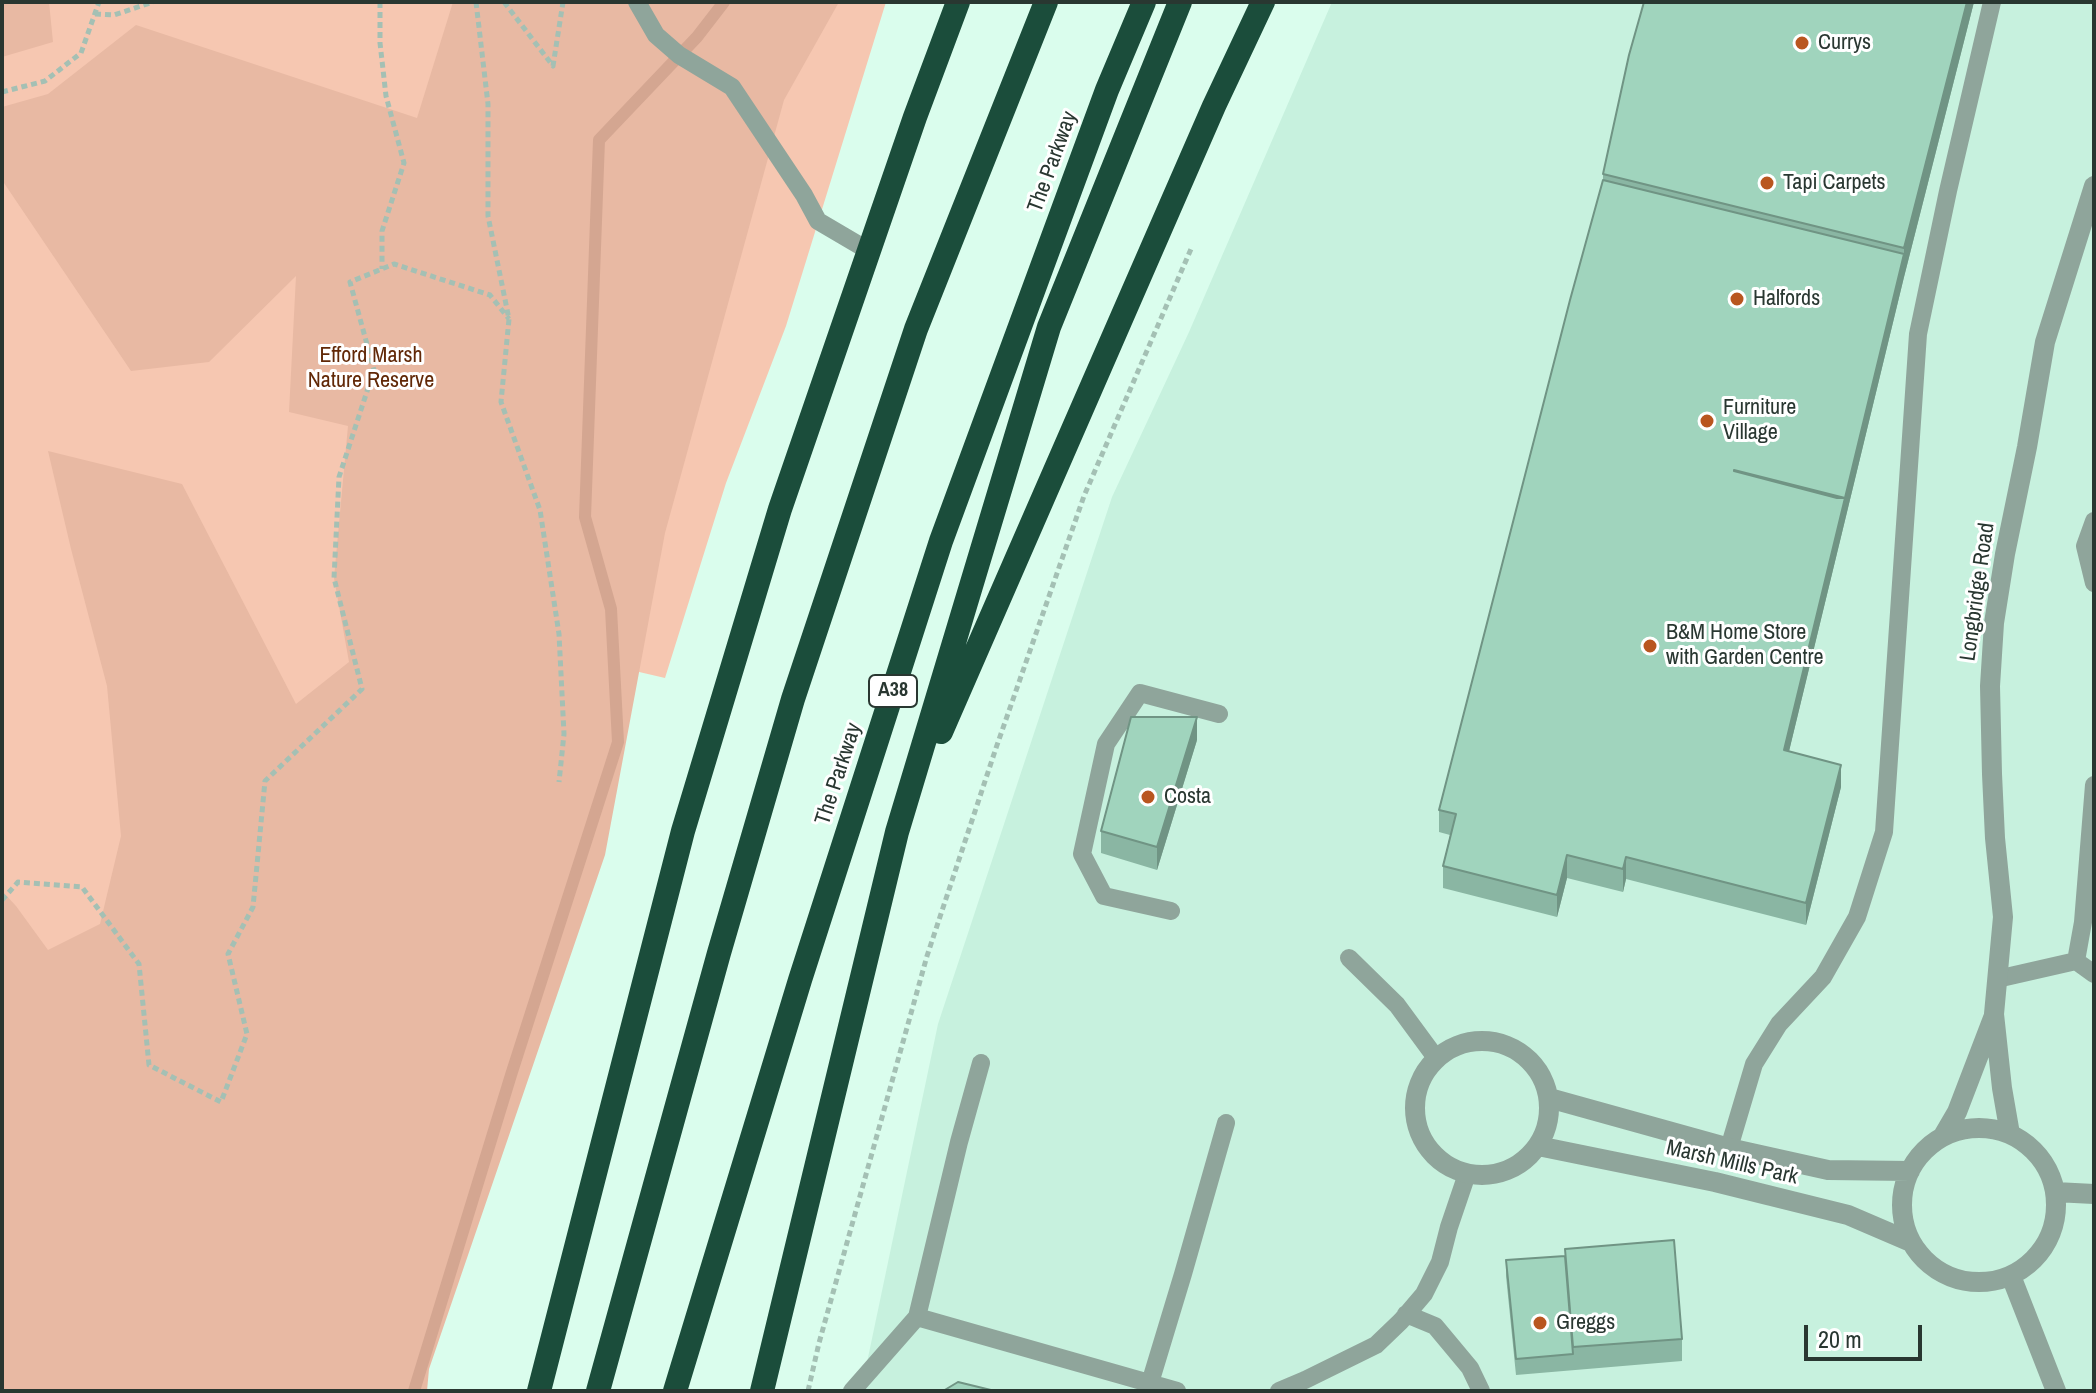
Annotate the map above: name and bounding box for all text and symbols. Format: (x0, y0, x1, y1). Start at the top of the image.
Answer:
place label: Currys (1818, 30, 1871, 56)
marker: Currys (1793, 34, 1811, 52)
street label: The Parkway (1023, 108, 1083, 216)
place label: Tapi Carpets (1783, 170, 1886, 196)
marker: Tapi Carpets (1758, 174, 1776, 192)
place label: Halfords (1753, 286, 1820, 312)
marker: Halfords (1728, 290, 1746, 308)
park label: Efford Marsh Nature Reserve (308, 343, 434, 394)
place label: Furniture Village (1723, 395, 1796, 446)
marker: Furniture Village (1698, 412, 1716, 430)
street label: Longbridge Road (1955, 521, 2001, 663)
place label: B&M Home Store with Garden Centre (1666, 620, 1823, 672)
marker: B&M Home Store with Garden Centre (1641, 637, 1659, 655)
road number: A38 (869, 675, 917, 707)
street label: The Parkway (810, 720, 868, 828)
place label: Costa (1164, 784, 1211, 810)
marker: Costa (1139, 788, 1157, 806)
street label: Marsh Mills Park (1664, 1135, 1800, 1191)
scale bar (1808, 1309, 1926, 1359)
place label: Greggs (1556, 1310, 1615, 1336)
marker: Greggs (1531, 1314, 1549, 1332)
text: 20 m (1818, 1323, 1862, 1355)

